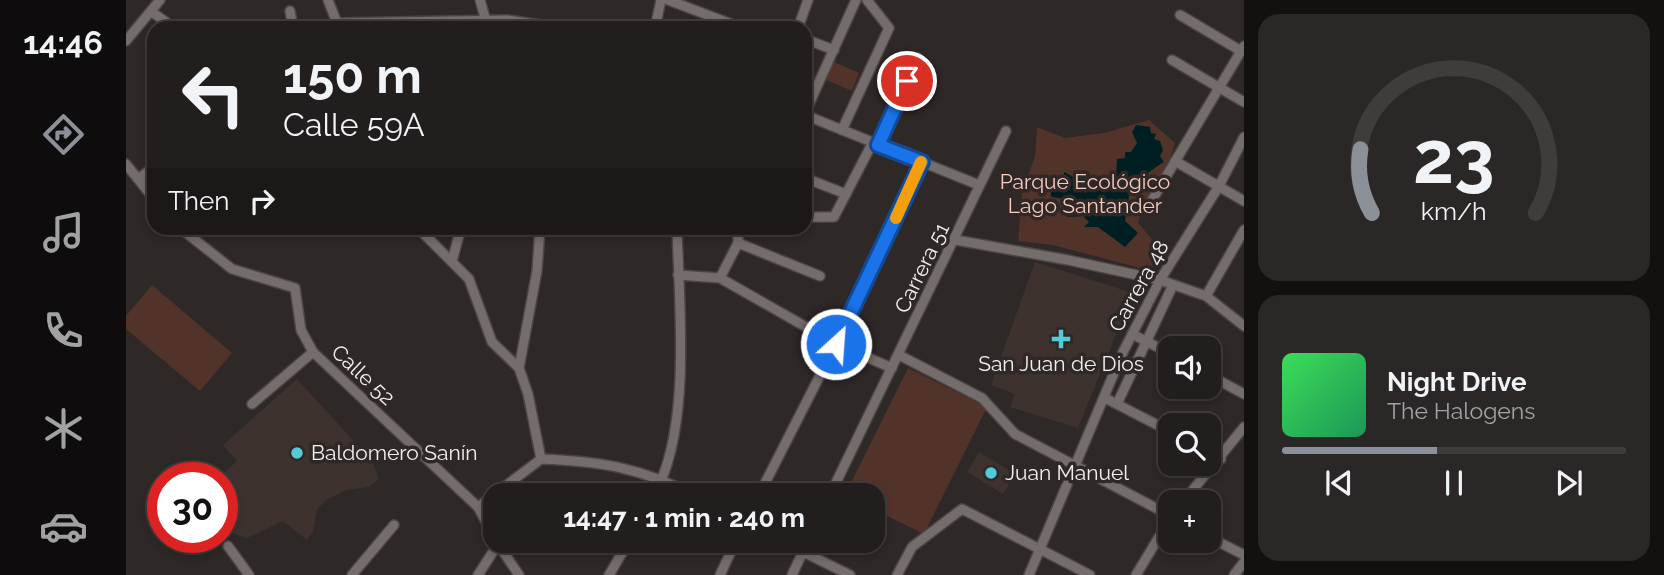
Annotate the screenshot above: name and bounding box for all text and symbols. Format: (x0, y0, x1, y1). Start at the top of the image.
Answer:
text: 14:46 (23, 24, 103, 61)
text: 150 m (283, 47, 422, 104)
icon: left (168, 49, 259, 140)
pin (877, 51, 937, 111)
icon: arrive (888, 62, 926, 100)
text: Calle 59A (283, 106, 425, 143)
icon: directions (39, 110, 88, 159)
text: 23 (1413, 116, 1495, 201)
park label: Parque Ecológico Lago Santander (1000, 169, 1170, 218)
icon: right (243, 182, 281, 220)
text: Then (168, 186, 229, 216)
text: km/h (1421, 196, 1487, 226)
icon: music (39, 208, 88, 257)
street label: Carrera 51 (889, 219, 954, 317)
street label: Carrera 48 (1103, 236, 1174, 336)
icon: phone (39, 306, 88, 355)
position arrow (799, 307, 873, 381)
marker: San Juan de Dios (1051, 329, 1071, 349)
map controls (1158, 336, 1221, 553)
button: sound (1158, 336, 1221, 399)
street label: Calle 52 (327, 339, 400, 410)
place label: San Juan de Dios (978, 351, 1144, 376)
text: Night Drive (1387, 367, 1526, 397)
text: The Halogens (1387, 397, 1535, 424)
icon: climate (39, 404, 88, 453)
button: search (1158, 413, 1221, 476)
place label: Baldomero Sanín (311, 440, 477, 465)
marker: Baldomero Sanín (289, 445, 305, 461)
place label: Juan Manuel (1005, 460, 1129, 485)
speed limit sign: 30 (147, 462, 238, 553)
icon: previous (1320, 464, 1358, 502)
icon: pause (1435, 464, 1473, 502)
icon: next (1550, 464, 1588, 502)
marker: Juan Manuel (983, 465, 999, 481)
button: + (1158, 490, 1221, 553)
icon: car (39, 502, 88, 551)
text: 14:47 · 1 min · 240 m (563, 503, 805, 533)

